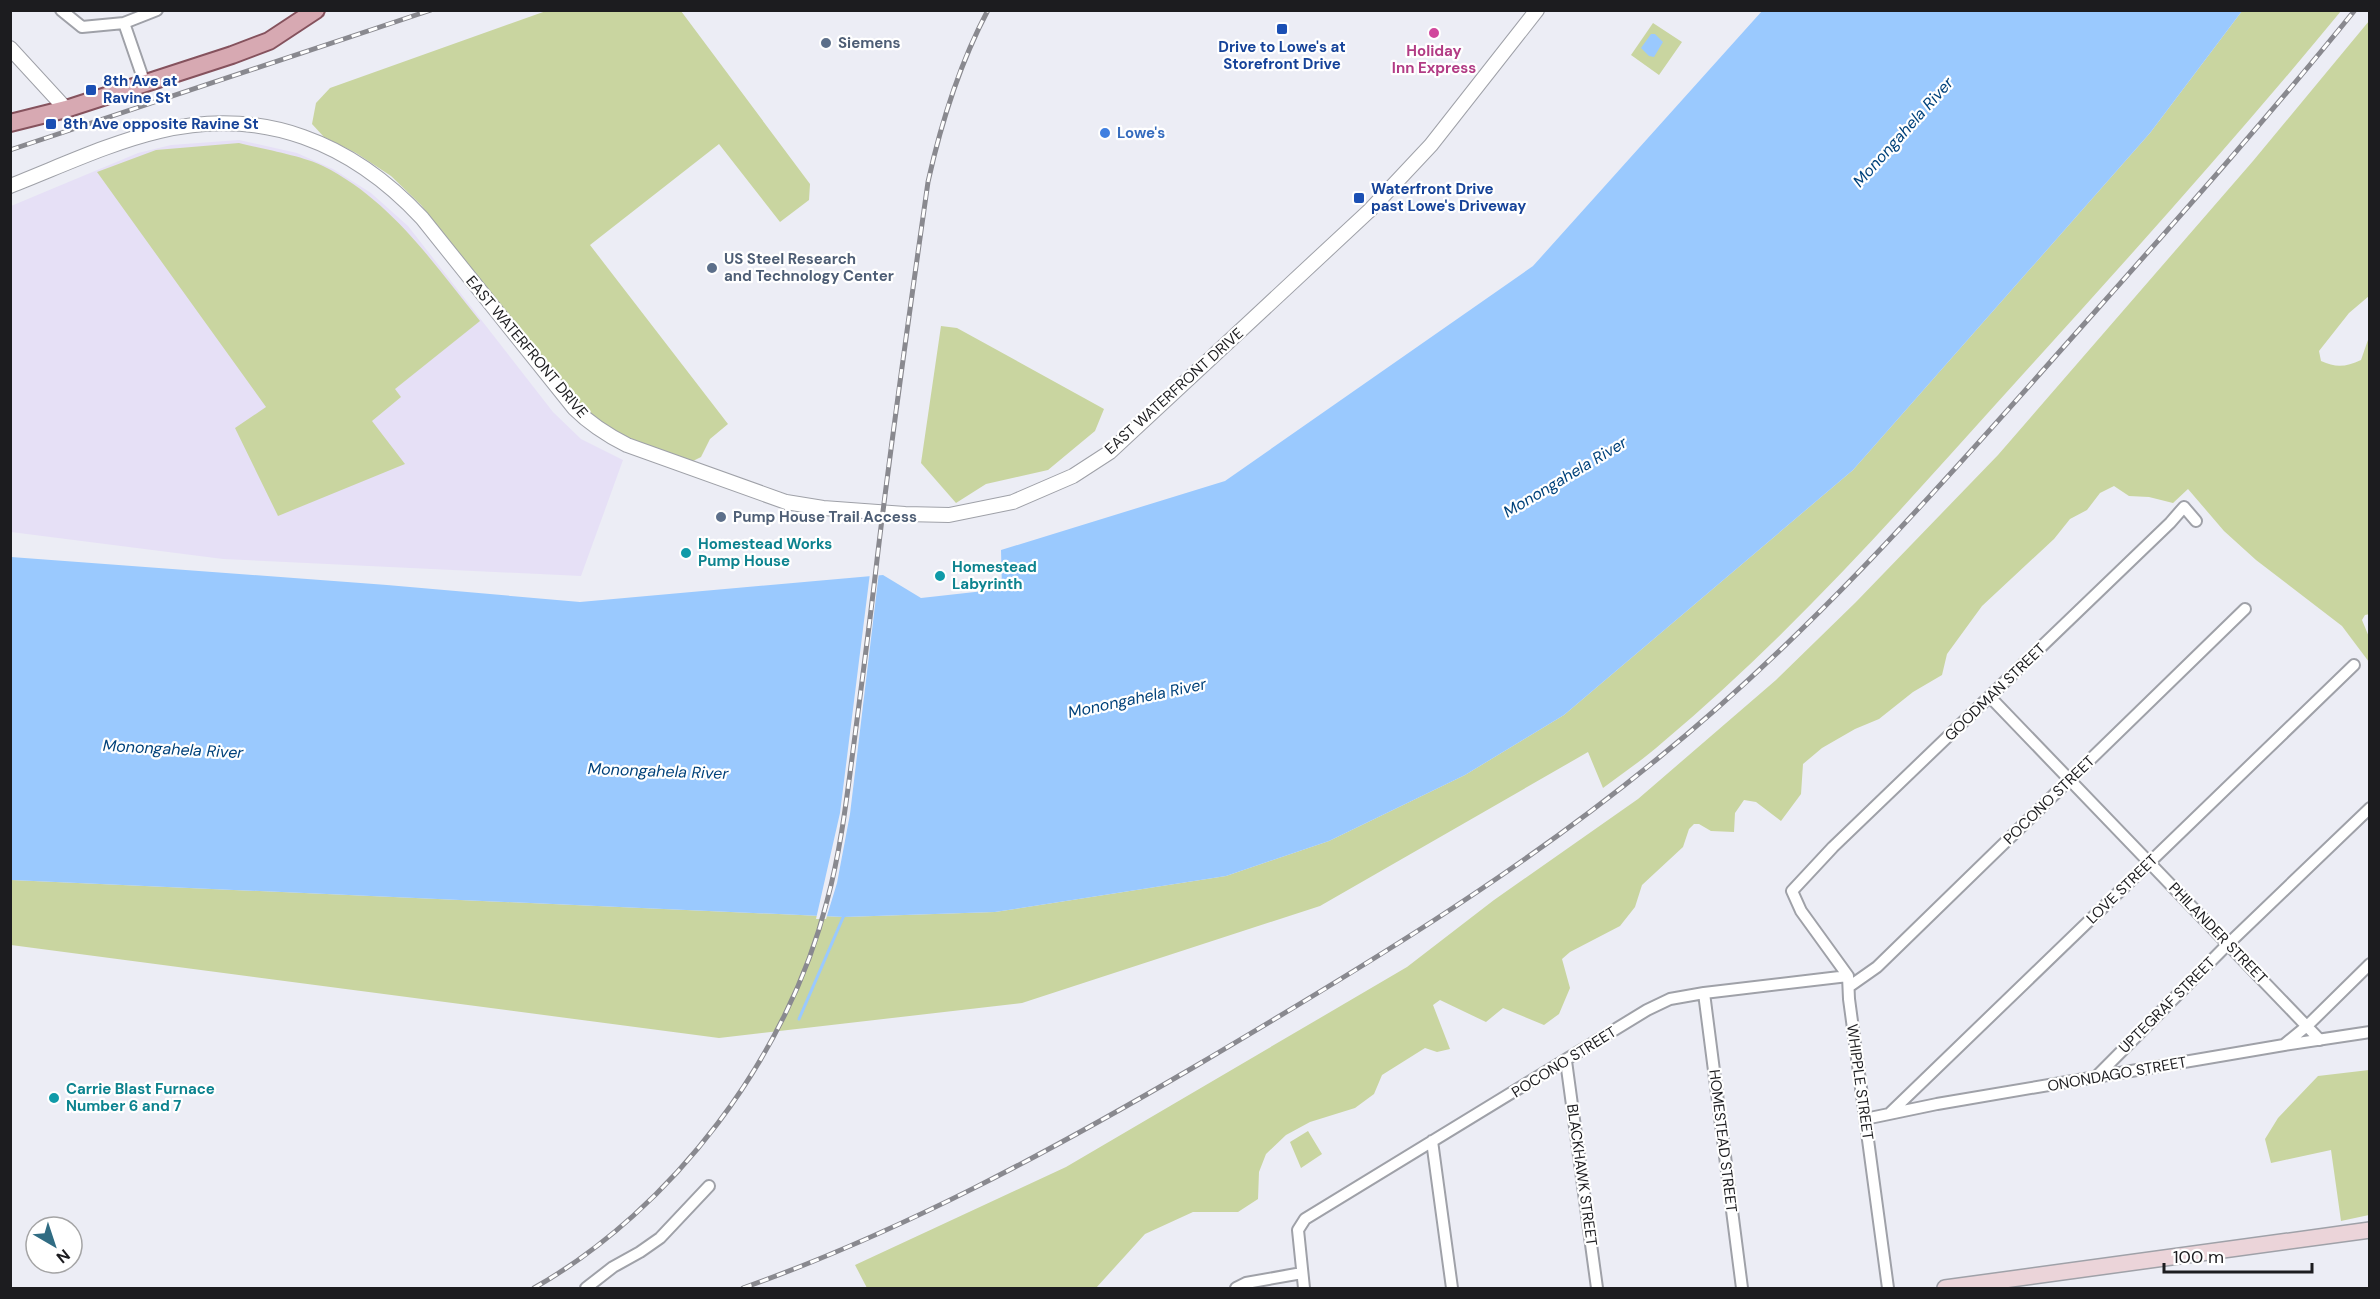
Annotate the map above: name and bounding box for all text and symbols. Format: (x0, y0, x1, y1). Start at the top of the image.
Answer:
marker: Drive to Lowe's at Storefront Drive (1275, 22, 1289, 36)
marker: Holiday Inn Express (1427, 26, 1441, 40)
place label: Siemens (838, 33, 901, 53)
marker: Siemens (819, 36, 833, 50)
place label: Drive to Lowe's at Storefront Drive (1218, 37, 1346, 74)
place label: Holiday Inn Express (1392, 41, 1476, 78)
place label: 8th Ave at Ravine St (103, 71, 177, 108)
water label: Monongahela River (1848, 72, 1959, 191)
marker: 8th Ave at Ravine St (84, 83, 98, 97)
place label: 8th Ave opposite Ravine St (63, 114, 259, 134)
marker: 8th Ave opposite Ravine St (44, 117, 58, 131)
place label: Lowe's (1117, 123, 1165, 143)
marker: Lowe's (1098, 126, 1112, 140)
place label: Waterfront Drive past Lowe's Driveway (1371, 179, 1526, 216)
marker: Waterfront Drive past Lowe's Driveway (1352, 191, 1366, 205)
place label: US Steel Research and Technology Center (724, 249, 894, 286)
marker: US Steel Research and Technology Center (705, 261, 719, 275)
street label: EAST WATERFRONT DRIVE (462, 272, 592, 422)
street label: EAST WATERFRONT DRIVE (1100, 323, 1248, 459)
water label: Monongahela River (1499, 431, 1632, 522)
place label: Pump House Trail Access (733, 507, 917, 527)
marker: Pump House Trail Access (714, 510, 728, 524)
place label: Homestead Works Pump House (698, 534, 832, 571)
marker: Homestead Works Pump House (679, 546, 693, 560)
place label: Homestead Labyrinth (952, 557, 1037, 594)
marker: Homestead Labyrinth (933, 569, 947, 583)
street label: GOODMAN STREET (1940, 639, 2050, 745)
water label: Monongahela River (1066, 673, 1209, 723)
water label: Monongahela River (102, 735, 245, 763)
street label: POCONO STREET (1999, 751, 2099, 849)
water label: Monongahela River (587, 758, 730, 784)
street label: LOVE STREET (2082, 850, 2162, 928)
street label: PHILANDER STREET (2164, 878, 2272, 988)
street label: UPTEGRAF STREET (2114, 952, 2220, 1058)
street label: POCONO STREET (1508, 1022, 1620, 1102)
street label: WHIPPLE STREET (1842, 1023, 1878, 1141)
street label: ONONDAGO STREET (2046, 1052, 2188, 1096)
street label: HOMESTEAD STREET (1704, 1068, 1742, 1214)
place label: Carrie Blast Furnace Number 6 and 7 (66, 1079, 215, 1116)
marker: Carrie Blast Furnace Number 6 and 7 (47, 1091, 61, 1105)
street label: BLACKHAWK STREET (1562, 1103, 1602, 1247)
north arrow (24, 1215, 84, 1275)
scale bar (2164, 1236, 2312, 1274)
text: N (52, 1244, 74, 1268)
text: 100 m (2173, 1245, 2224, 1269)

